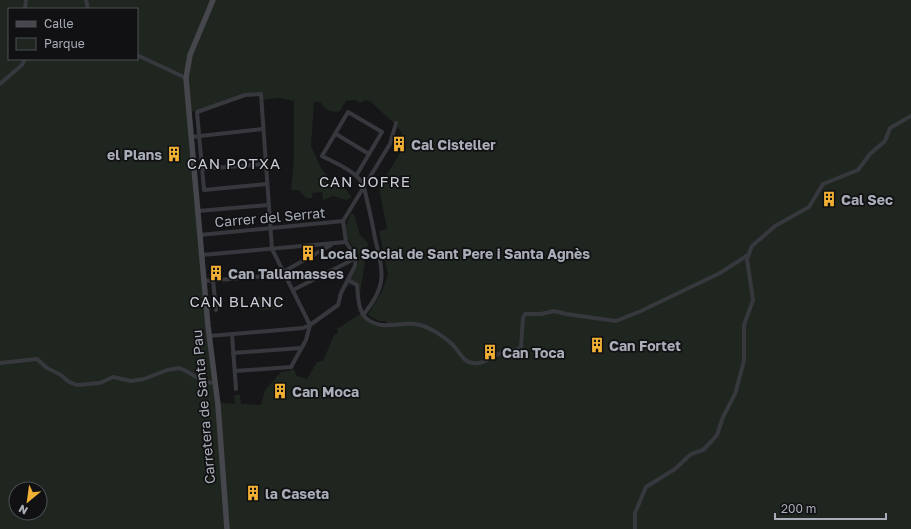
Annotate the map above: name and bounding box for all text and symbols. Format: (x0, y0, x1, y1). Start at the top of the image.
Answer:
legend (8, 8, 138, 60)
text: Calle (44, 16, 74, 31)
text: Parque (44, 36, 85, 51)
building icon: Cal Cisteller (390, 135, 408, 153)
place label: Cal Cisteller (411, 136, 496, 153)
building icon: el Plans (165, 145, 183, 163)
place label: el Plans (107, 146, 162, 163)
district label: CAN POTXA (187, 154, 281, 172)
district label: CAN JOFRE (319, 172, 411, 190)
building icon: Cal Sec (820, 190, 838, 208)
place label: Cal Sec (841, 191, 893, 208)
street label: Carrer del Serrat (214, 204, 326, 230)
building icon: Local Social de Sant Pere i Santa Agnès (299, 244, 317, 262)
place label: Local Social de Sant Pere i Santa Agnès (320, 245, 590, 262)
building icon: Can Tallamasses (207, 264, 225, 282)
place label: Can Tallamasses (228, 265, 344, 282)
district label: CAN BLANC (190, 292, 284, 310)
street label: Carretera de Santa Pau (188, 329, 218, 485)
building icon: Can Fortet (588, 336, 606, 354)
place label: Can Fortet (609, 337, 681, 354)
building icon: Can Toca (481, 343, 499, 361)
place label: Can Toca (502, 344, 565, 361)
building icon: Can Moca (271, 382, 289, 400)
place label: Can Moca (292, 383, 359, 400)
north arrow (8, 481, 48, 521)
building icon: la Caseta (244, 484, 262, 502)
place label: la Caseta (265, 485, 329, 502)
scale bar (775, 495, 886, 521)
text: 200 m (781, 501, 816, 516)
text: N (16, 502, 30, 518)

